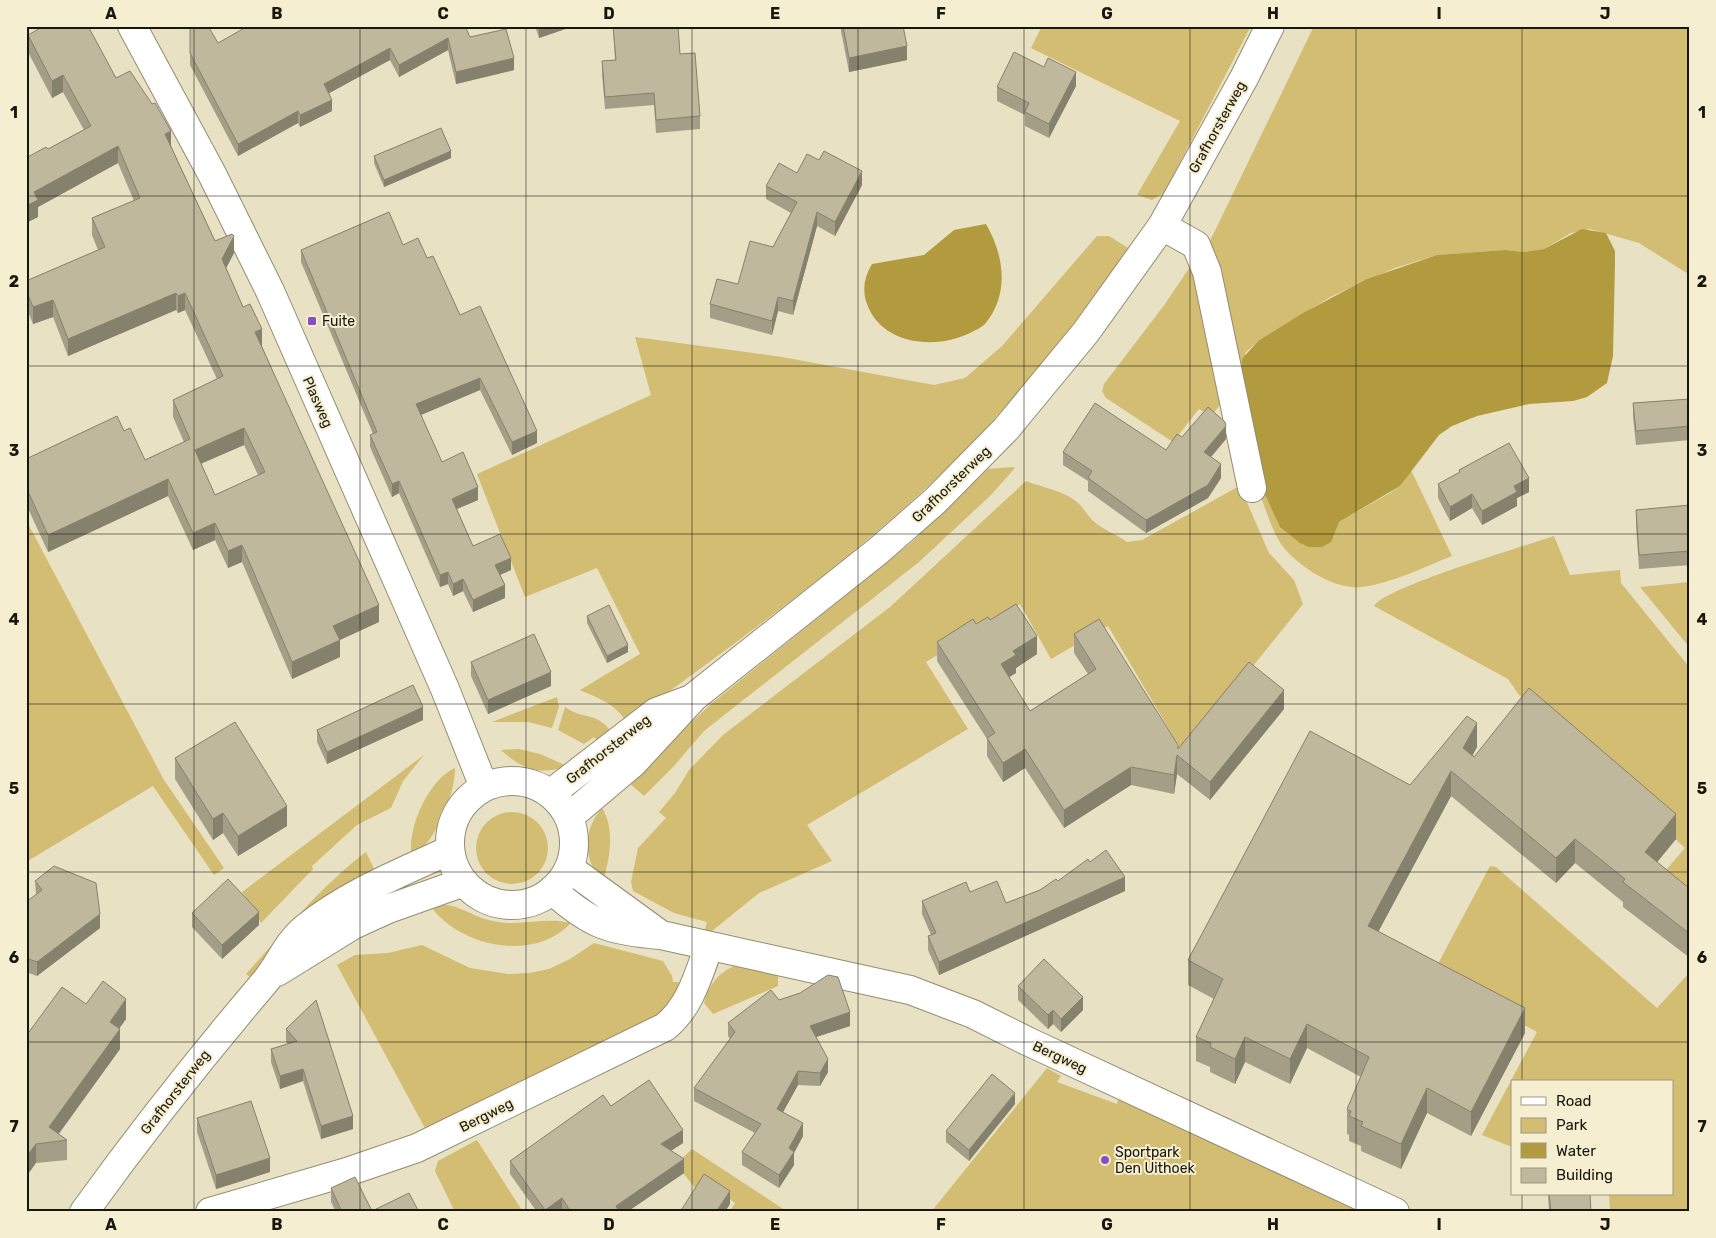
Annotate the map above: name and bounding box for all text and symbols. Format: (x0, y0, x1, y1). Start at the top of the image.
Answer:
text: A (105, 4, 117, 23)
text: B (271, 4, 283, 23)
text: C (437, 4, 449, 23)
text: D (603, 4, 615, 23)
text: E (770, 4, 780, 23)
text: F (936, 4, 946, 23)
text: G (1101, 4, 1113, 23)
text: H (1267, 4, 1279, 23)
text: I (1436, 4, 1442, 23)
text: J (1600, 4, 1610, 23)
street label: Grafhorsterweg (1185, 78, 1250, 176)
text: 1 (10, 103, 18, 122)
text: 1 (1698, 103, 1706, 122)
text: 2 (9, 272, 19, 291)
text: 2 (1697, 272, 1707, 291)
place label: Fuite (322, 313, 355, 330)
marker: Fuite (306, 315, 318, 327)
street label: Plasweg (299, 374, 336, 430)
text: 3 (9, 441, 19, 460)
text: 3 (1697, 441, 1707, 460)
street label: Grafhorsterweg (909, 443, 994, 526)
text: 4 (9, 610, 20, 629)
text: 4 (1697, 610, 1708, 629)
street label: Grafhorsterweg (563, 711, 654, 788)
text: 5 (9, 779, 19, 798)
text: 5 (1697, 779, 1707, 798)
text: 6 (9, 948, 19, 967)
text: 6 (1697, 948, 1707, 967)
street label: Bergweg (1030, 1038, 1090, 1077)
street label: Grafhorsterweg (137, 1047, 214, 1138)
legend (1511, 1080, 1674, 1196)
text: Road (1556, 1092, 1592, 1110)
street label: Bergweg (457, 1095, 516, 1136)
text: Park (1556, 1116, 1587, 1134)
text: 7 (9, 1117, 19, 1136)
text: 7 (1697, 1117, 1707, 1136)
text: Water (1556, 1142, 1596, 1160)
place label: Sportpark Den Uithoek (1115, 1144, 1195, 1177)
marker: Sportpark Den Uithoek (1099, 1154, 1111, 1166)
text: Building (1556, 1166, 1613, 1184)
text: A (105, 1215, 117, 1234)
text: B (271, 1215, 283, 1234)
text: C (437, 1215, 449, 1234)
text: D (603, 1215, 615, 1234)
text: E (770, 1215, 780, 1234)
text: F (936, 1215, 946, 1234)
text: G (1101, 1215, 1113, 1234)
text: H (1267, 1215, 1279, 1234)
text: I (1436, 1215, 1442, 1234)
text: J (1600, 1215, 1610, 1234)

